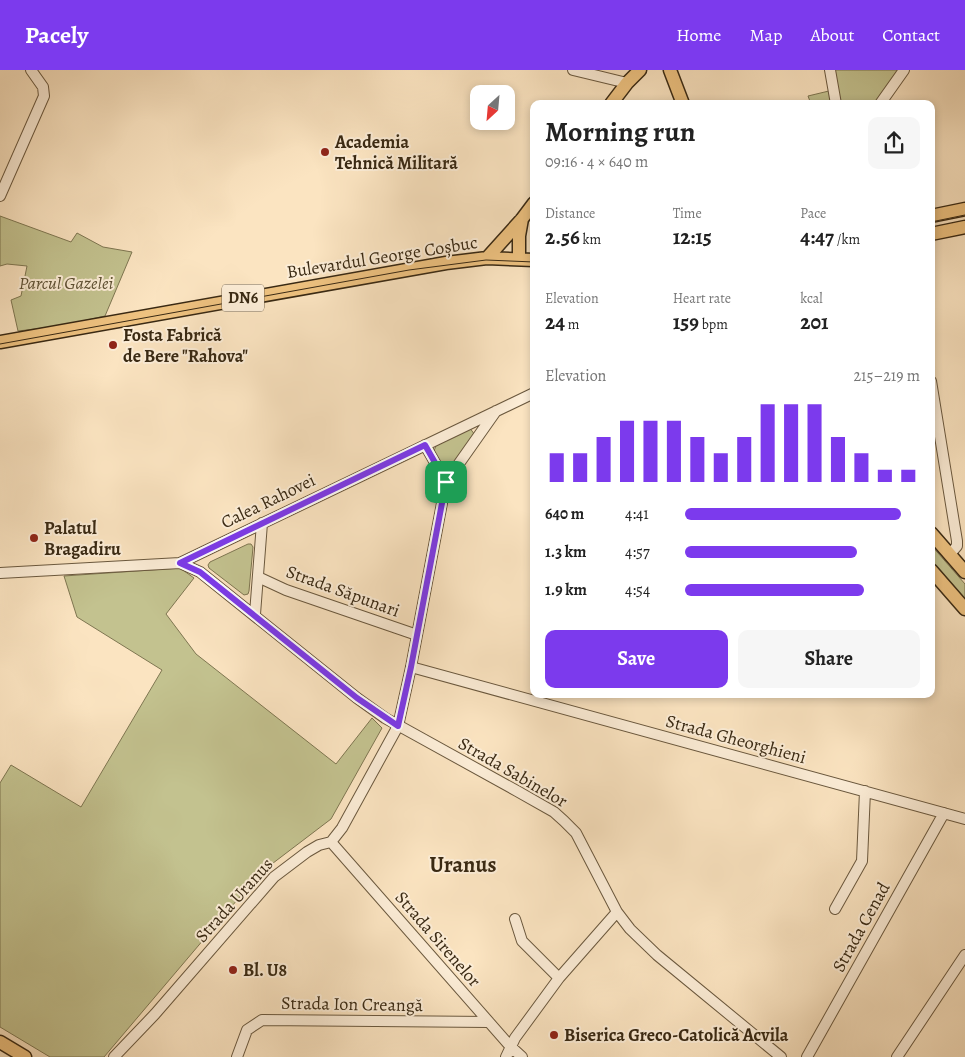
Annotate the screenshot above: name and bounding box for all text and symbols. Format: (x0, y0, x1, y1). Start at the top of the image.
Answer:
text: Pacely (25, 19, 88, 51)
text: Home (676, 23, 721, 47)
text: Map (749, 23, 782, 47)
text: About (810, 23, 854, 47)
text: Contact (882, 23, 940, 47)
north arrow (470, 85, 515, 130)
map controls (470, 85, 515, 130)
text: Morning run (545, 113, 695, 151)
button: share (868, 117, 920, 169)
place label: Academia Tehnică Militară (334, 130, 458, 175)
marker: Academia Tehnică Militară (319, 146, 331, 158)
text: 09:16 · 4 × 640 m (545, 151, 648, 173)
text: Distance (545, 204, 595, 223)
text: Time (673, 204, 702, 223)
text: Pace (800, 204, 826, 223)
text: 2.56 (545, 223, 580, 251)
text: 12:15 (673, 223, 712, 251)
text: 4:47 (800, 223, 834, 251)
street label: Bulevardul George Coșbuc (285, 230, 479, 284)
text: km (580, 230, 601, 249)
text: /km (834, 230, 860, 249)
park label: Parcul Gazelei (19, 271, 113, 295)
road number: DN6 (222, 284, 264, 312)
text: Elevation (545, 289, 599, 308)
text: Heart rate (673, 289, 731, 308)
text: kcal (800, 289, 823, 308)
text: 24 (545, 308, 565, 336)
text: 159 (673, 308, 699, 336)
text: 201 (800, 308, 829, 336)
text: m (565, 315, 579, 334)
text: bpm (699, 315, 728, 334)
place label: Fosta Fabrică de Bere "Rahova" (123, 323, 248, 368)
marker: Fosta Fabrică de Bere "Rahova" (107, 339, 119, 351)
text: Elevation (545, 365, 606, 387)
text: 215–219 m (853, 365, 920, 387)
pin (425, 461, 467, 503)
street label: Calea Rahovei (217, 468, 319, 534)
icon: arrive (432, 468, 460, 496)
text: 640 m (545, 503, 584, 525)
text: 4:41 (625, 503, 649, 525)
place label: Palatul Bragadiru (44, 516, 121, 561)
marker: Palatul Bragadiru (28, 532, 40, 544)
text: 1.3 km (545, 541, 586, 563)
text: 4:57 (625, 541, 650, 563)
street label: Strada Săpunari (283, 559, 403, 623)
text: 1.9 km (545, 579, 587, 601)
text: 4:54 (625, 579, 650, 601)
button: Save (545, 630, 728, 688)
button: Share (738, 630, 920, 688)
street label: Strada Gheorghieni (663, 709, 809, 769)
street label: Strada Sabinelor (454, 731, 572, 813)
district label: Uranus (430, 850, 496, 880)
street label: Strada Uranus (190, 853, 278, 947)
street label: Strada Cenad (826, 878, 896, 976)
street label: Strada Sirenelor (390, 886, 486, 992)
place label: Bl. U8 (243, 958, 287, 982)
marker: Bl. U8 (227, 964, 239, 976)
street label: Strada Ion Creangă (281, 991, 424, 1017)
place label: Biserica Greco-Catolică Acvila (564, 1023, 789, 1047)
marker: Biserica Greco-Catolică Acvila (548, 1029, 560, 1041)

